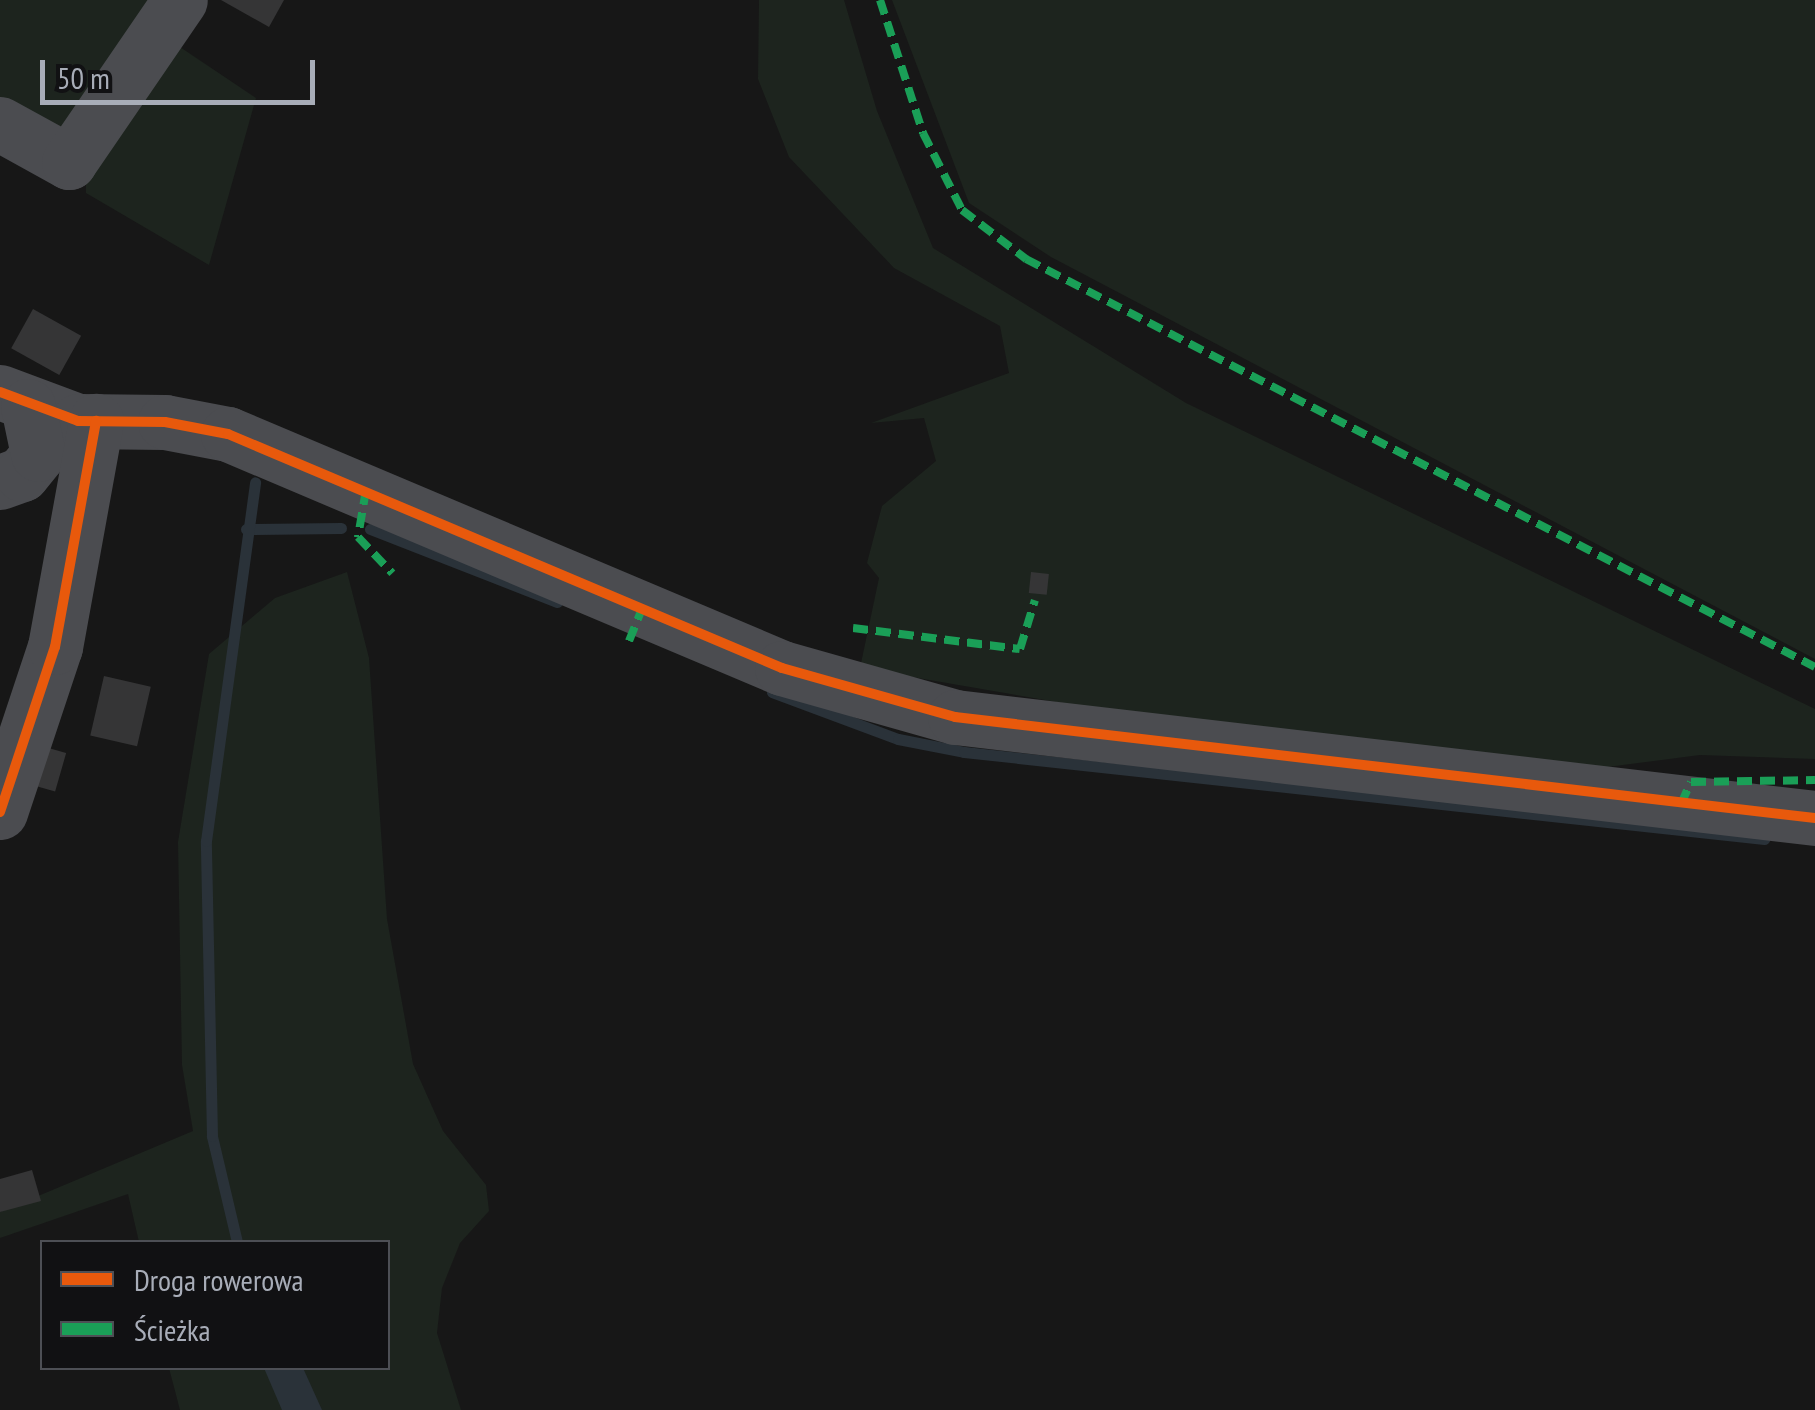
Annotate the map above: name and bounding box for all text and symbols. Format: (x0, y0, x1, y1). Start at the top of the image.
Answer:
scale bar (45, 40, 320, 102)
text: 50 m (57, 58, 110, 97)
legend (40, 1240, 390, 1370)
text: Droga rowerowa (134, 1260, 304, 1299)
text: Ścieżka (134, 1310, 211, 1349)

